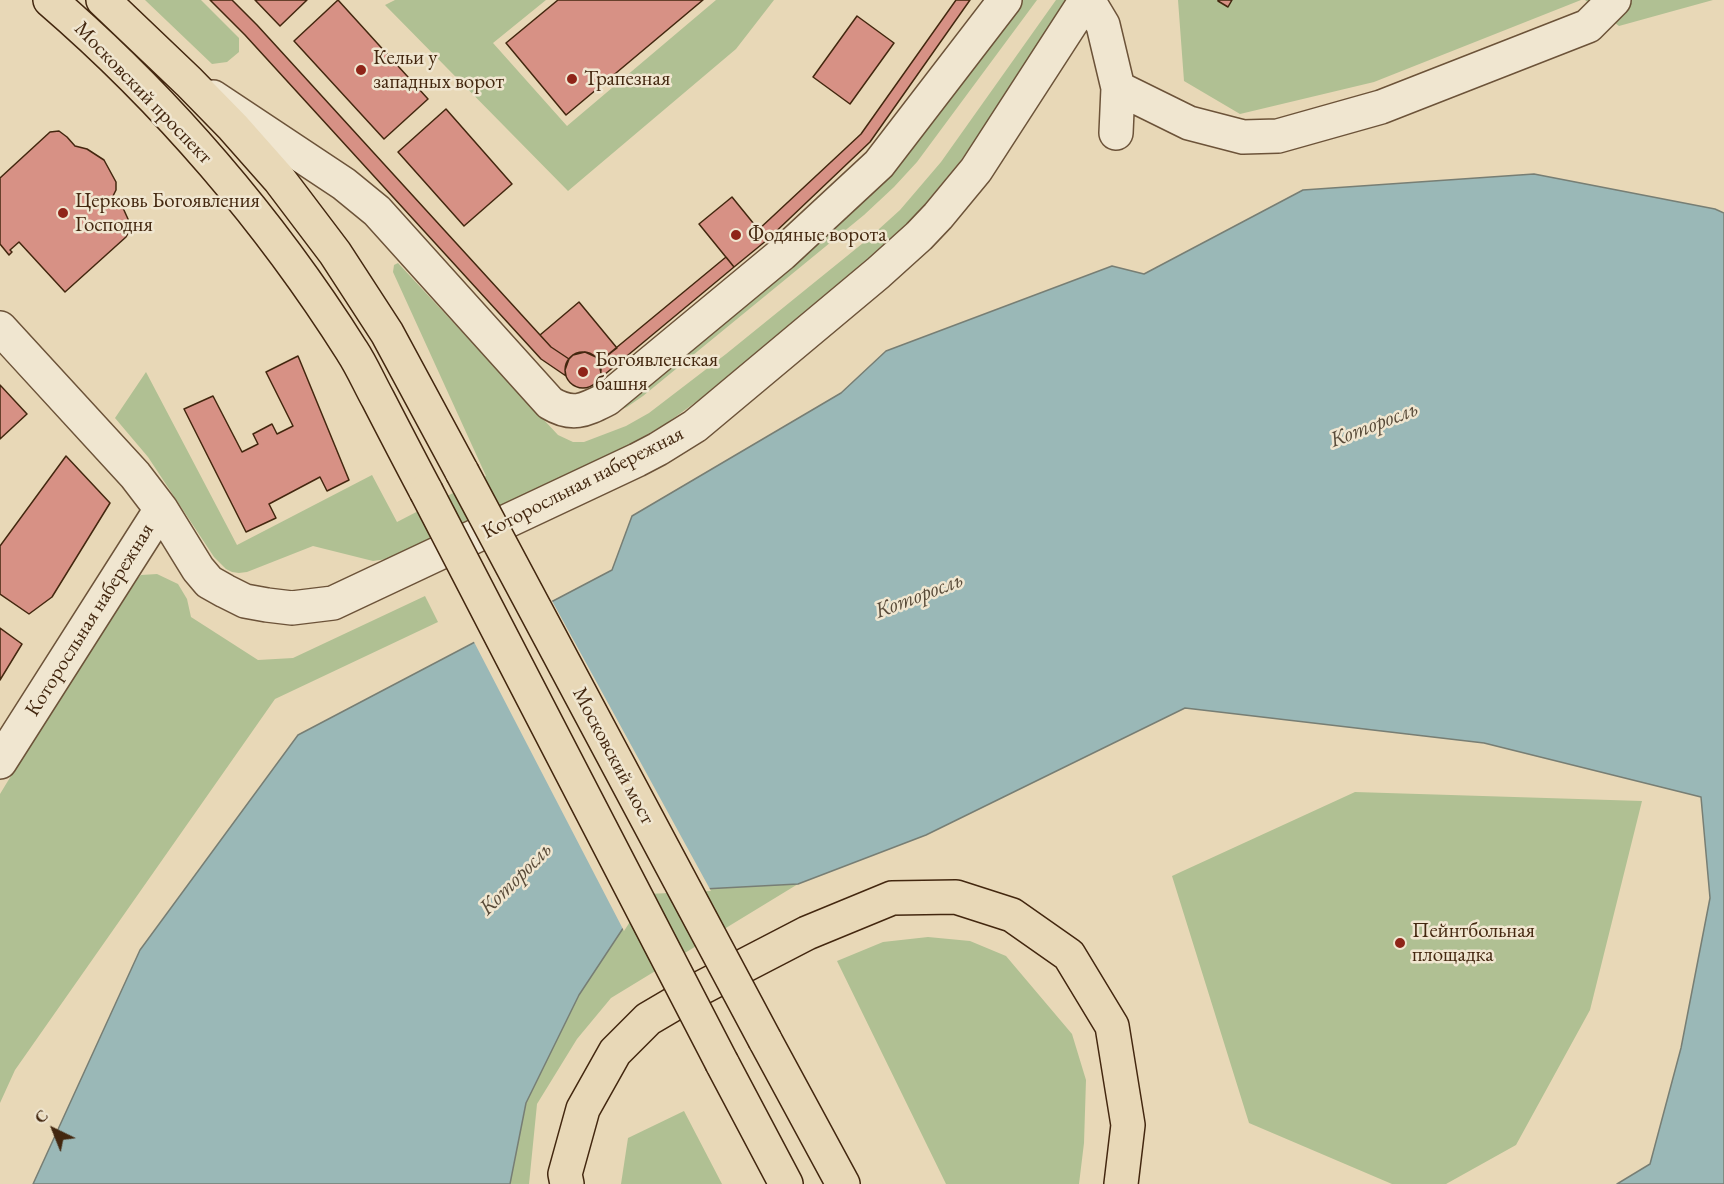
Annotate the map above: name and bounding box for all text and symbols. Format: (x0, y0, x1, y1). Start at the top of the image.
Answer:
street label: Московский проспект (69, 17, 217, 169)
place label: Кельи у западных ворот (373, 45, 504, 95)
marker: Кельи у западных ворот (354, 63, 368, 77)
place label: Трапезная (584, 66, 670, 92)
marker: Трапезная (565, 72, 579, 86)
place label: Церковь Богоявления Господня (75, 188, 260, 238)
marker: Церковь Богоявления Господня (56, 206, 70, 220)
place label: Фодяные ворота (748, 222, 887, 248)
marker: Фодяные ворота (729, 228, 743, 242)
place label: Богоявленская башня (595, 347, 718, 397)
marker: Богоявленская башня (576, 365, 590, 379)
water label: Которосль (1326, 396, 1422, 454)
street label: Которосльная набережная (478, 421, 688, 545)
street label: Которосльная набережная (20, 519, 160, 721)
water label: Которосль (871, 567, 967, 625)
street label: Московский мост (566, 683, 660, 829)
water label: Которосль (474, 837, 558, 921)
place label: Пейнтбольная площадка (1412, 918, 1535, 968)
marker: Пейнтбольная площадка (1393, 936, 1407, 950)
north arrow (24, 1100, 84, 1160)
text: С (30, 1105, 53, 1128)

